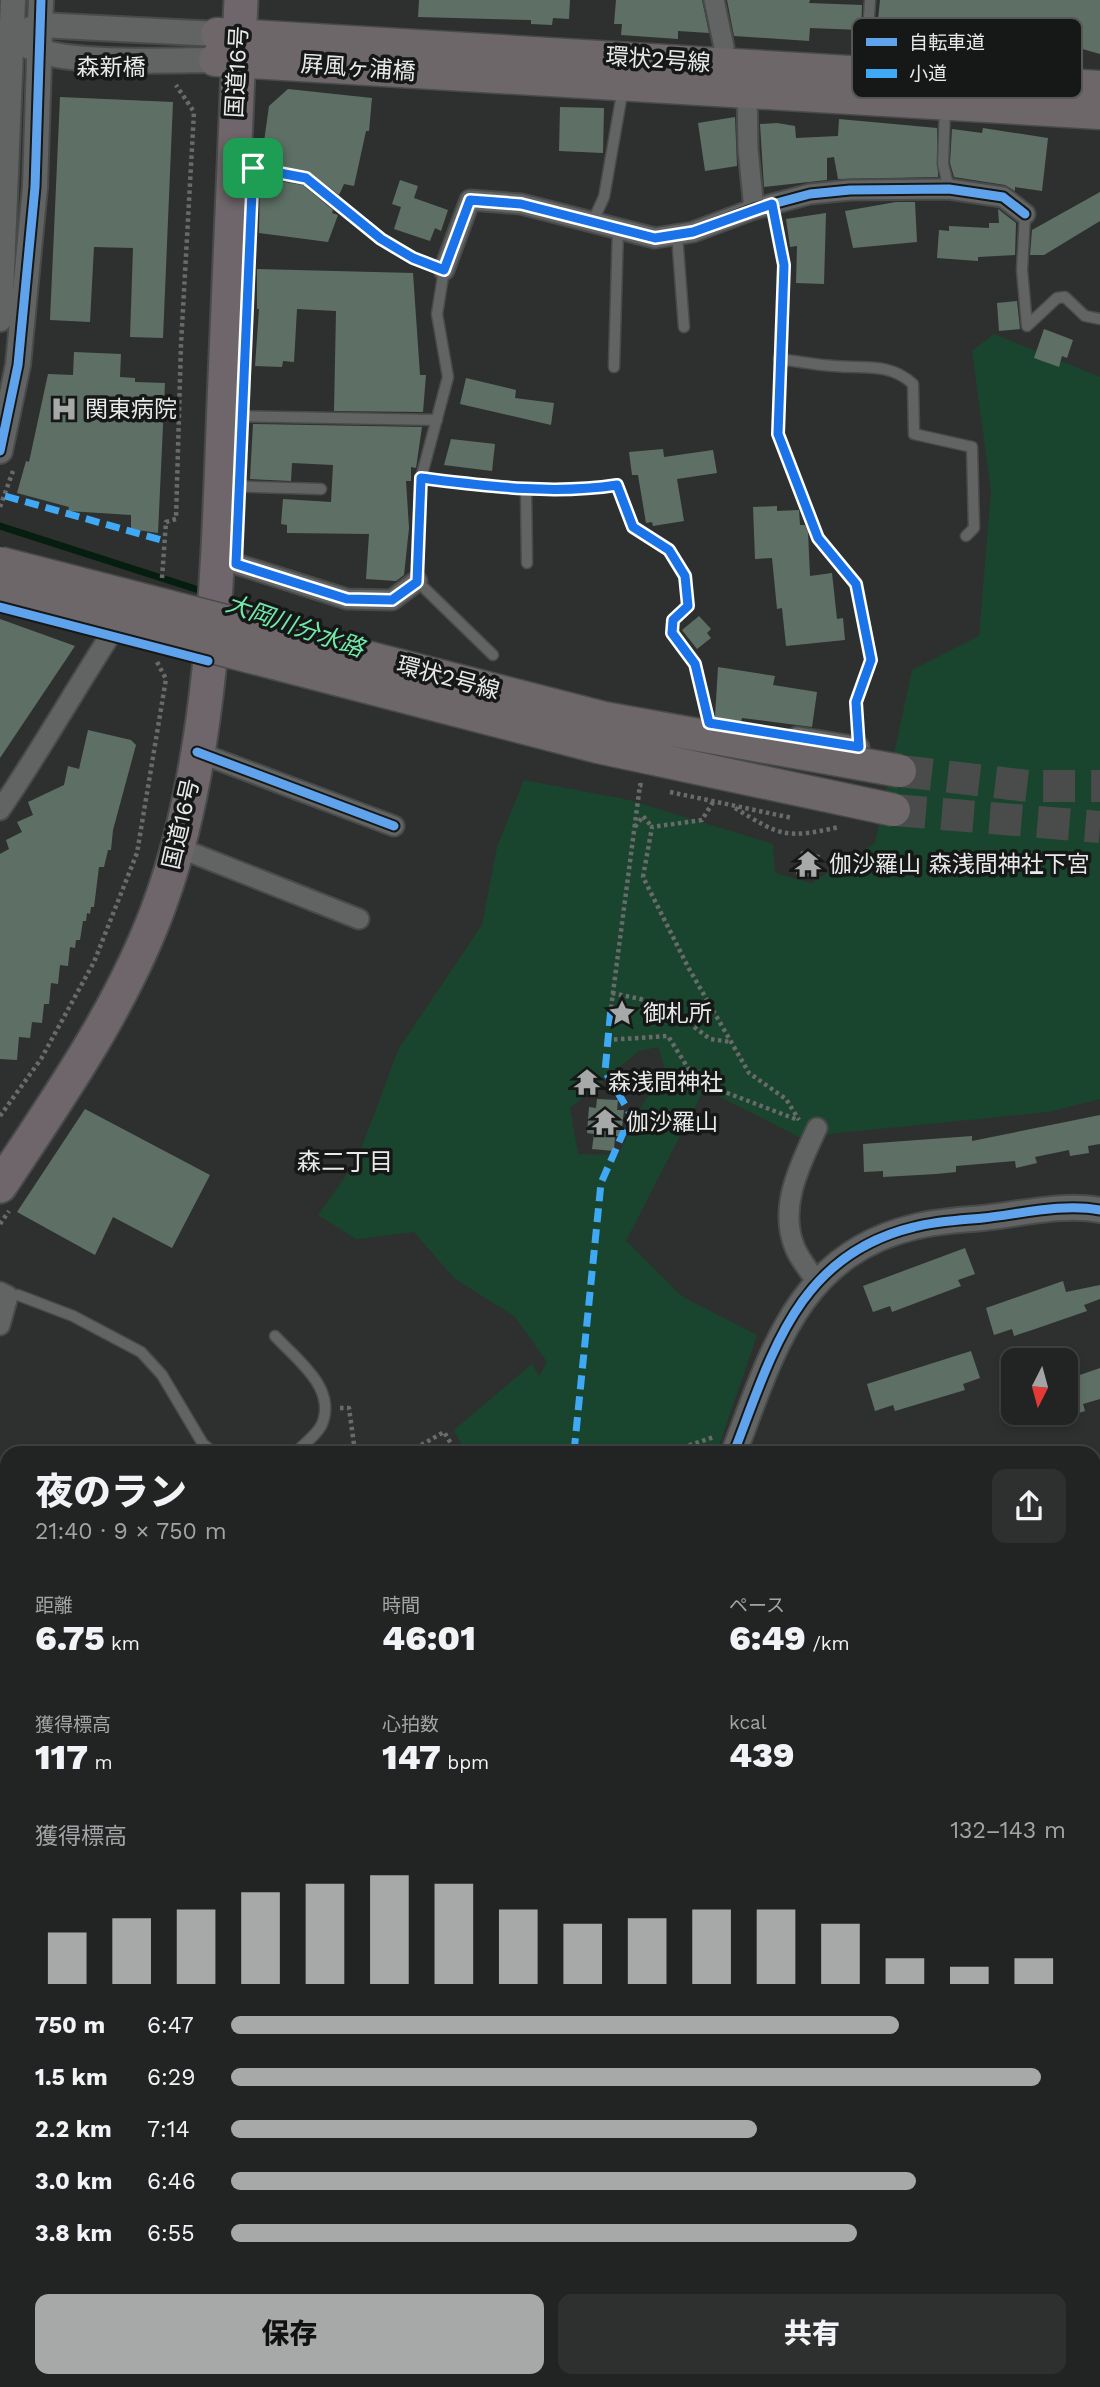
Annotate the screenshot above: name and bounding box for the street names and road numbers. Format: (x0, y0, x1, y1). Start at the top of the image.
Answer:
street label: 国道16号 (221, 25, 253, 119)
street label: 環状2号線 (604, 43, 712, 77)
street label: 屛風ヶ浦橋 (300, 51, 416, 85)
street label: 森新橋 (77, 54, 146, 81)
street label: 環状2号線 (394, 651, 502, 705)
street label: 国道16号 (158, 776, 204, 872)

